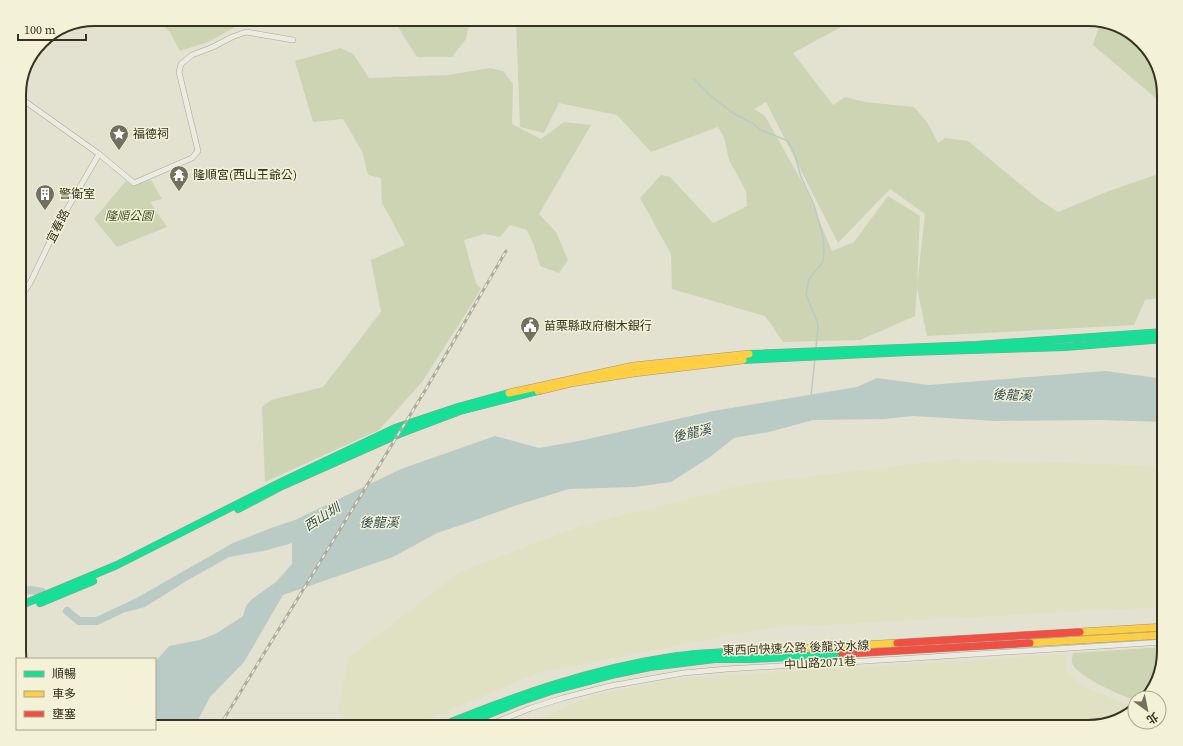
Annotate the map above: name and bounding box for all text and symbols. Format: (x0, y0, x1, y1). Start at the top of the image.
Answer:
scale bar (18, 16, 86, 42)
text: 100 m (24, 22, 56, 38)
place icon: 福德祠 (108, 123, 130, 151)
place label: 福德祠 (133, 126, 169, 142)
temple icon: 隆順宮(西山王爺公) (168, 164, 190, 192)
place label: 隆順宮(西山王爺公) (193, 167, 297, 183)
building icon: 警衛室 (34, 183, 56, 211)
place label: 警衛室 (59, 186, 95, 202)
street label: 宜春路 (43, 206, 73, 246)
park label: 隆順公園 (105, 208, 155, 224)
public building icon: 苗栗縣政府樹木銀行 (519, 315, 541, 343)
place label: 苗栗縣政府樹木銀行 (544, 318, 652, 334)
water label: 後龍溪 (992, 386, 1034, 404)
water label: 後龍溪 (671, 420, 715, 446)
water label: 西山圳 (301, 498, 345, 535)
water label: 後龍溪 (359, 514, 400, 531)
street label: 東西向快速公路 後龍汶水線 (722, 637, 870, 659)
street label: 中山路2071巷 (784, 653, 856, 673)
legend (16, 658, 156, 730)
text: 順暢 (52, 666, 76, 682)
text: 車多 (52, 686, 76, 702)
north arrow (1127, 690, 1167, 730)
text: 壅塞 (52, 706, 76, 722)
text: 北 (1143, 709, 1161, 727)

